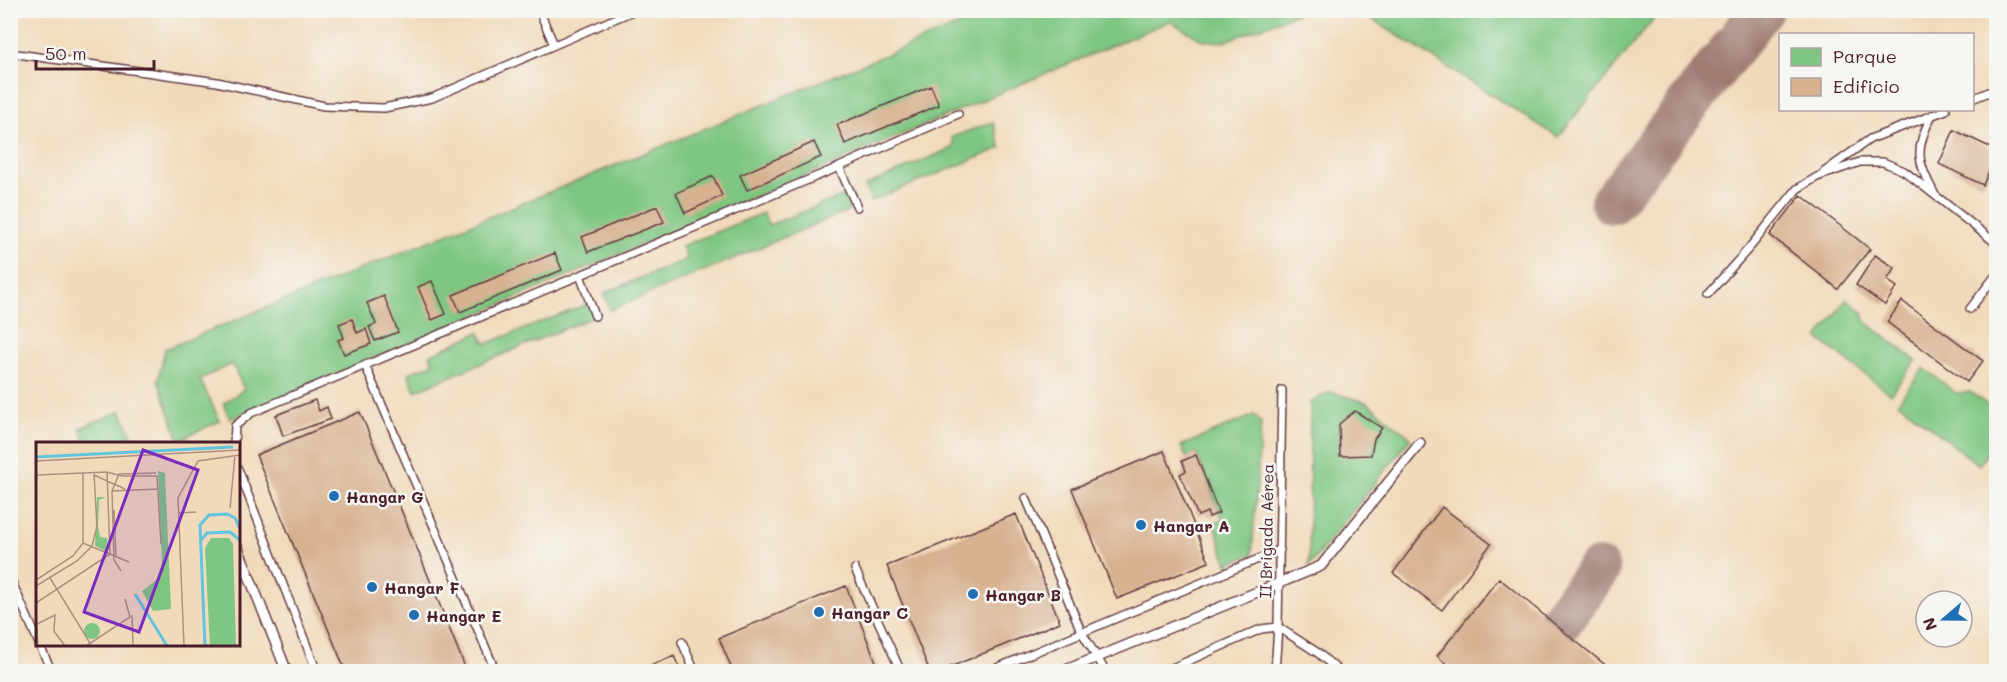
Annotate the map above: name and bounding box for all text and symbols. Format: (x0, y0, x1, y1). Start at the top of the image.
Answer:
scale bar (36, 33, 154, 71)
legend (1779, 33, 1974, 111)
text: 50 m (45, 41, 87, 65)
text: Parque (1833, 44, 1897, 68)
text: Edificio (1833, 74, 1900, 98)
inset map (36, 442, 240, 646)
street label: II Brigada Aérea (1254, 463, 1278, 599)
place label: Hangar G (346, 486, 424, 507)
marker: Hangar G (327, 489, 341, 503)
place label: Hangar A (1153, 515, 1230, 536)
marker: Hangar A (1134, 518, 1148, 532)
place label: Hangar F (384, 577, 460, 598)
marker: Hangar F (365, 580, 379, 594)
place label: Hangar B (985, 584, 1061, 605)
marker: Hangar B (966, 587, 980, 601)
north arrow (1914, 589, 1974, 649)
place label: Hangar C (831, 602, 908, 623)
place label: Hangar E (426, 605, 502, 626)
marker: Hangar C (812, 605, 826, 619)
marker: Hangar E (407, 608, 421, 622)
text: N (1917, 615, 1941, 634)

